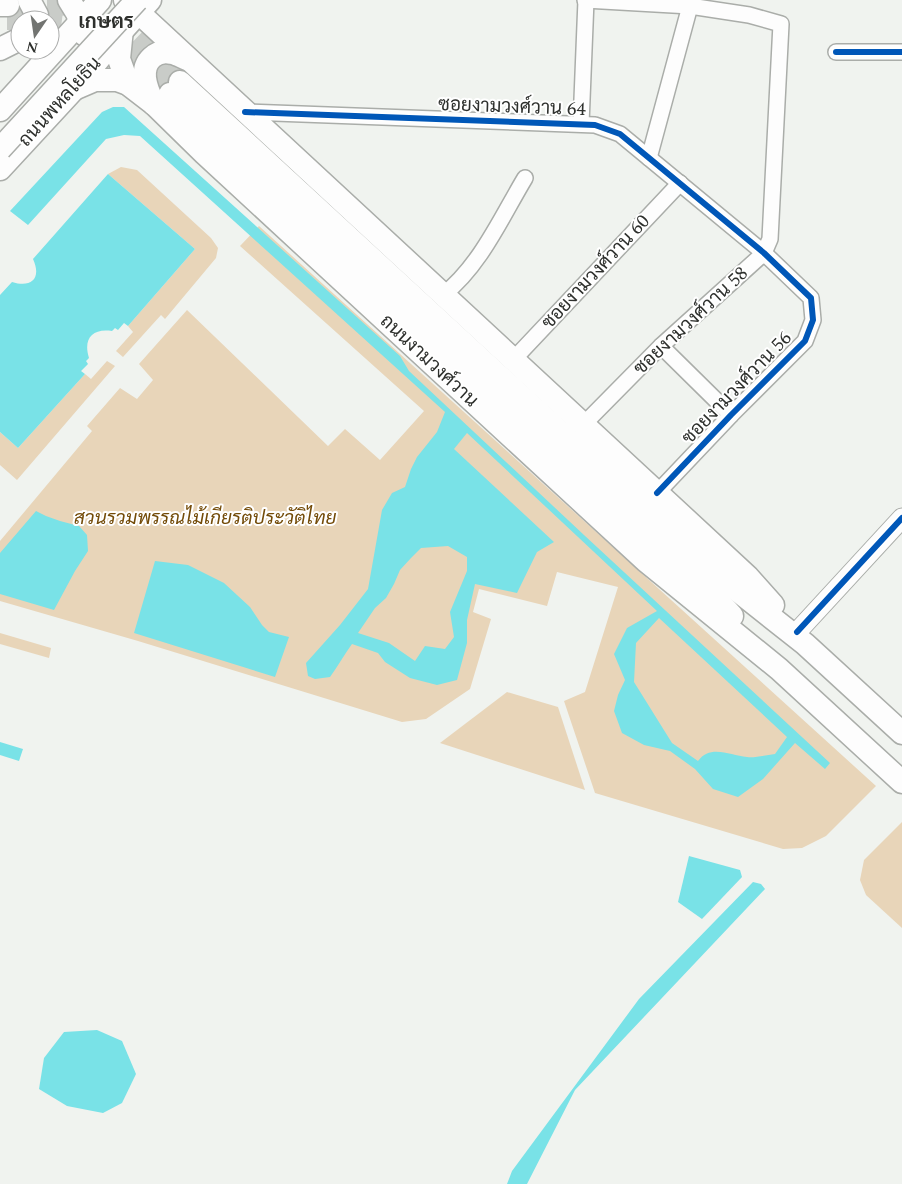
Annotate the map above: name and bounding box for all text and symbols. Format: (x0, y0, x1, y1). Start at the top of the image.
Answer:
district label: เกษตร (78, 7, 134, 37)
north arrow (10, 10, 60, 60)
text: N (24, 36, 40, 59)
street label: ถนนพหลโยธิน (12, 50, 108, 154)
street label: ซอยงามวงศ์วาน 64 (438, 90, 587, 124)
street label: ซอยงามวงศ์วาน 60 (535, 208, 657, 336)
street label: ซอยงามวงศ์วาน 58 (627, 260, 755, 382)
street label: ถนนงามวงศ์วาน (373, 308, 485, 414)
street label: ซอยงามวงศ์วาน 56 (675, 325, 799, 451)
park label: สวนรวมพรรณไม้เกียรติประวัติไทย (74, 504, 336, 533)

